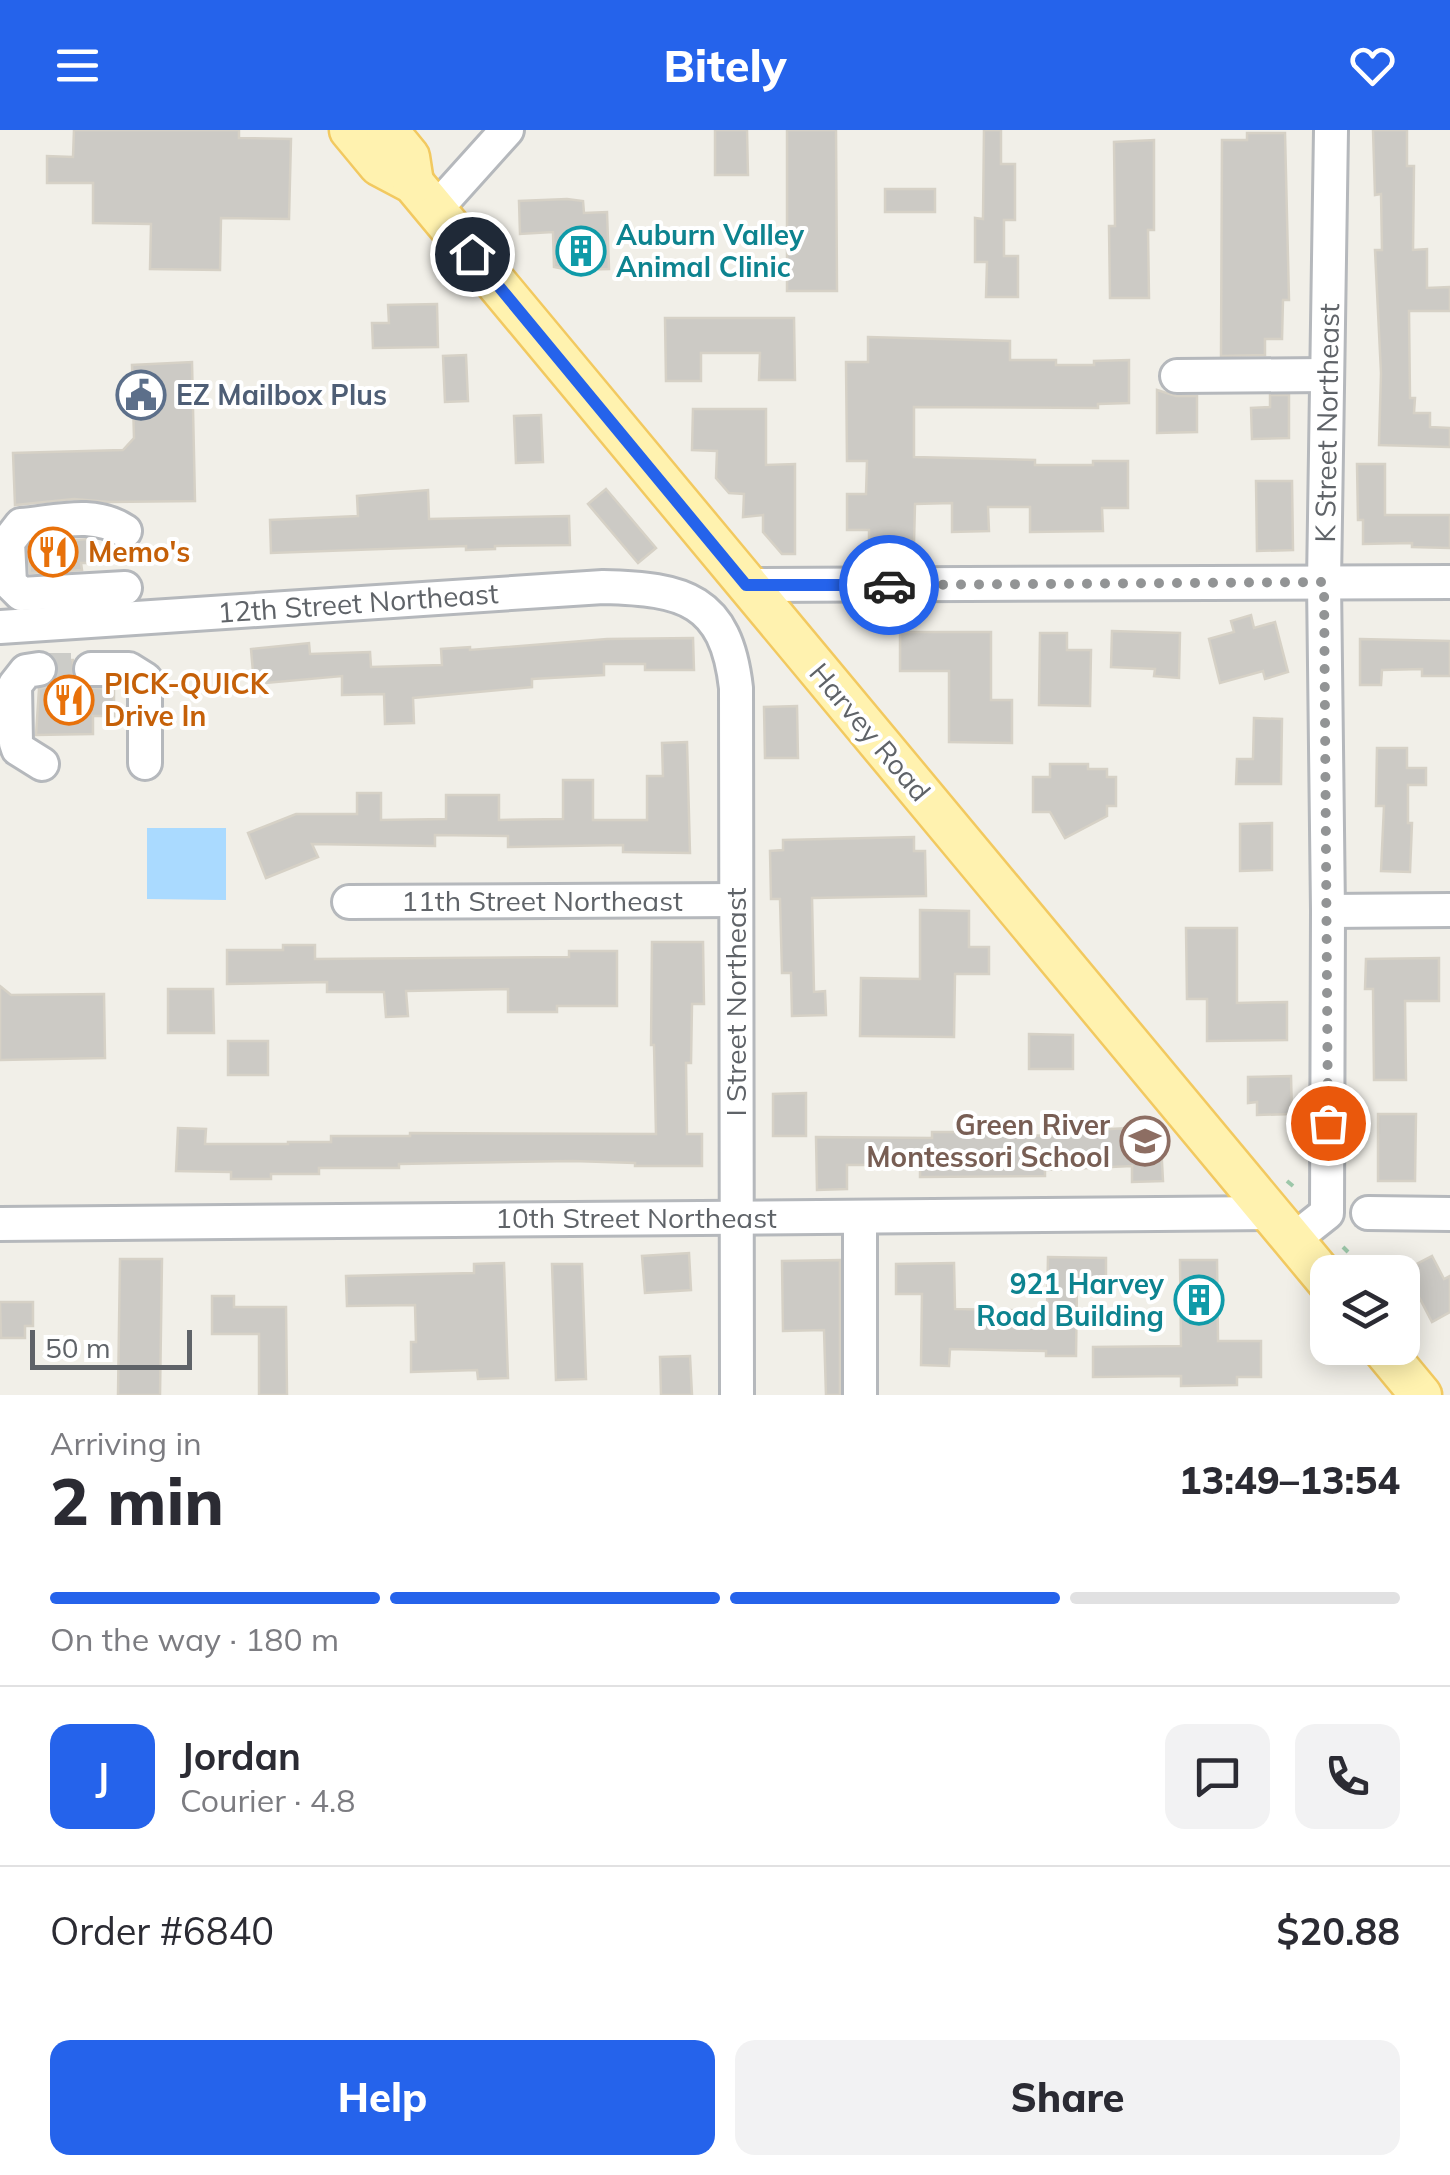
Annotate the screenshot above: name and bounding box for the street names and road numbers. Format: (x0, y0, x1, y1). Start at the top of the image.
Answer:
street label: K Street Northeast (1307, 303, 1346, 543)
street label: 12th Street Northeast (216, 575, 500, 630)
street label: Harvey Road (802, 655, 938, 808)
street label: 11th Street Northeast (401, 883, 683, 918)
street label: I Street Northeast (718, 887, 753, 1116)
street label: 10th Street Northeast (495, 1200, 777, 1235)

